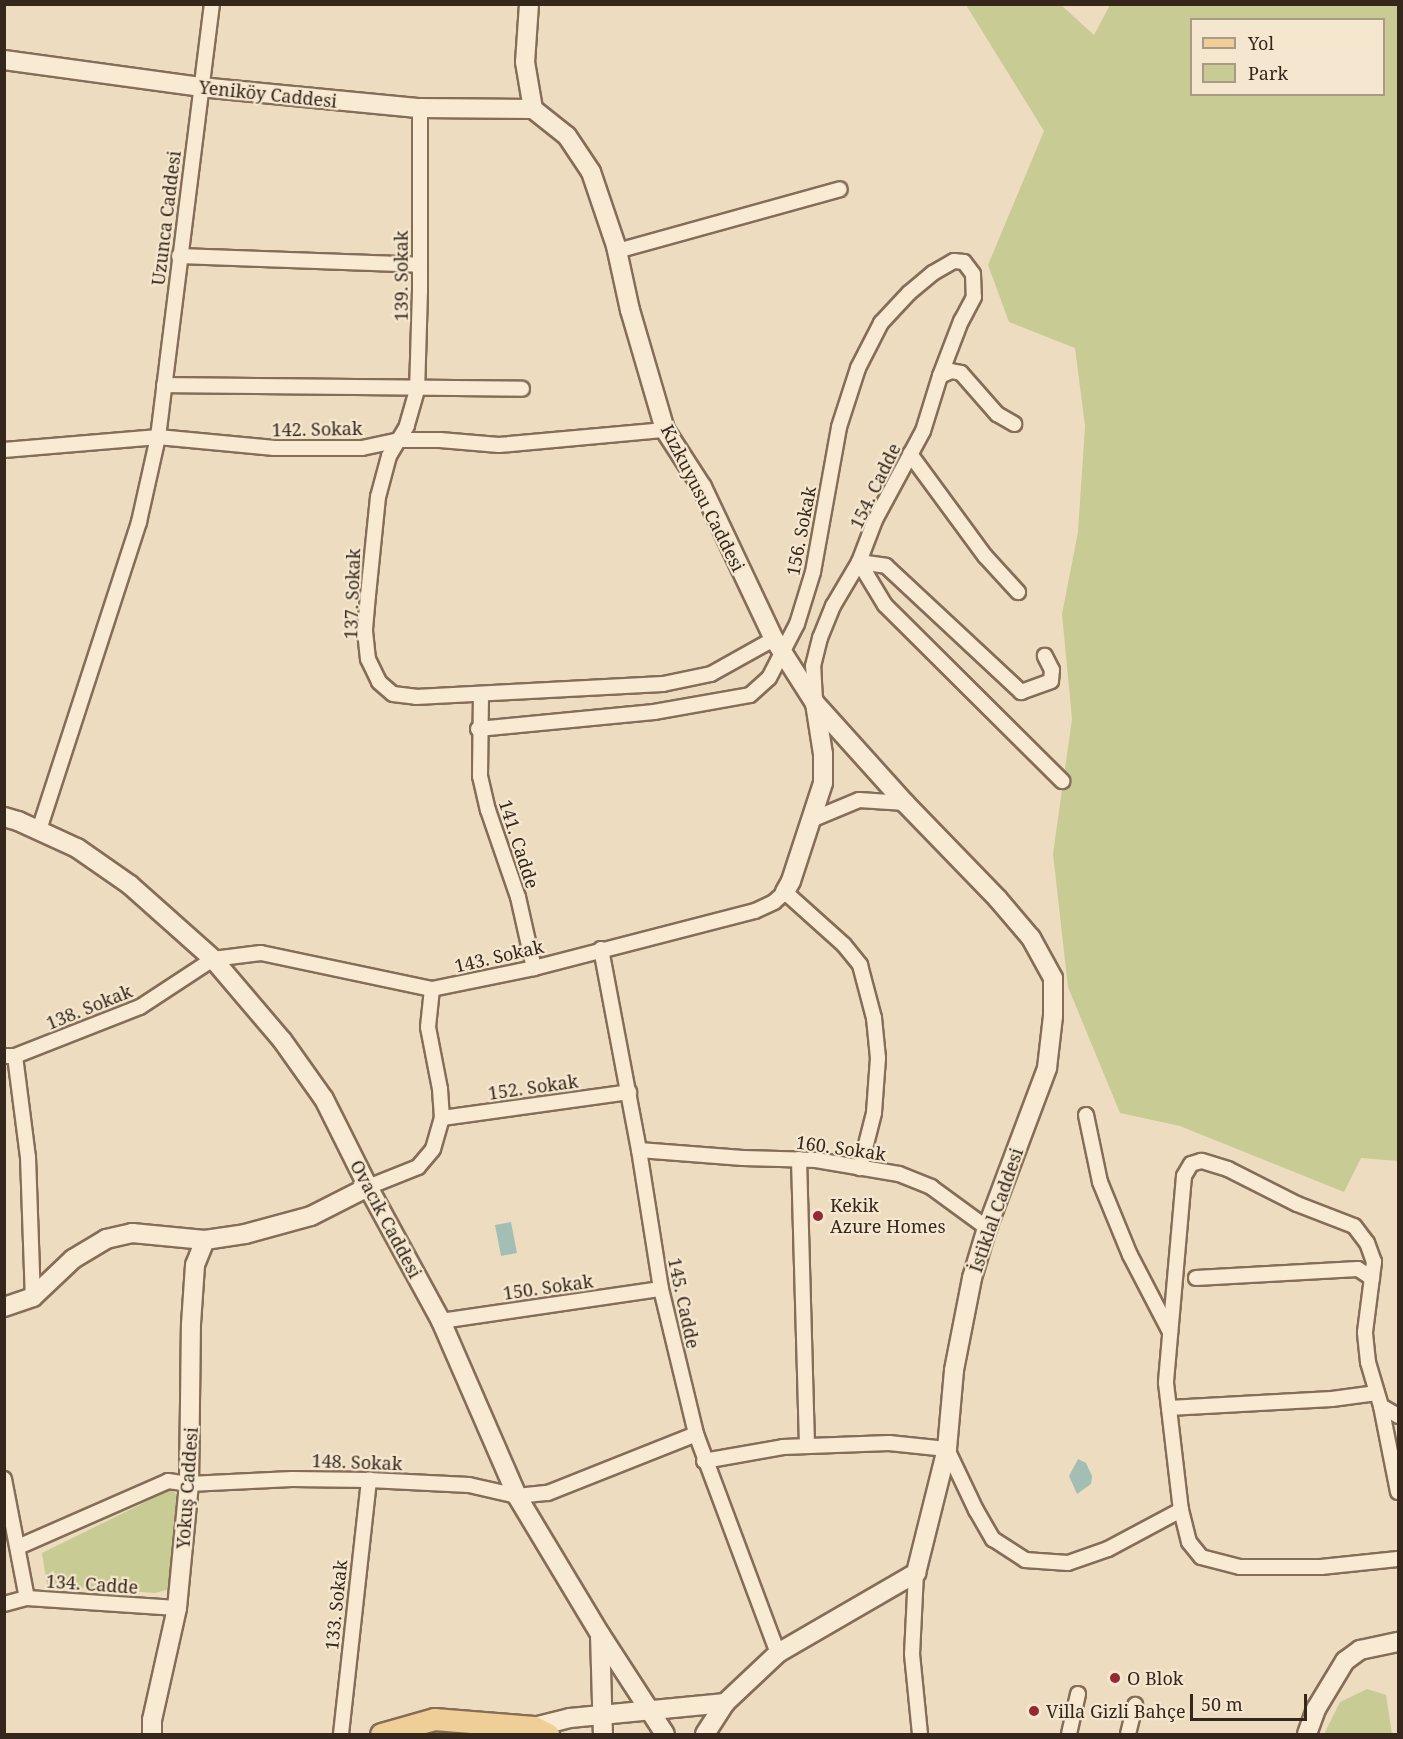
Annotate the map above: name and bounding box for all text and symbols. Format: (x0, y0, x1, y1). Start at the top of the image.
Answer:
legend (1190, 18, 1385, 96)
text: Yol (1248, 31, 1274, 55)
text: Park (1248, 61, 1288, 85)
street label: Yeniköy Caddesi (198, 76, 338, 112)
street label: Uzunca Caddesi (147, 149, 185, 287)
street label: 139. Sokak (390, 231, 412, 321)
street label: 142. Sokak (271, 417, 363, 441)
street label: Kızkuyusu Caddesi (657, 421, 749, 575)
street label: 154. Cadde (845, 440, 905, 532)
street label: 156. Sokak (782, 484, 820, 578)
street label: 137. Sokak (340, 548, 364, 640)
street label: 141. Cadde (494, 797, 544, 891)
street label: 143. Sokak (452, 935, 546, 977)
street label: 138. Sokak (43, 980, 135, 1034)
street label: 152. Sokak (487, 1070, 579, 1104)
street label: 160. Sokak (795, 1131, 887, 1165)
street label: İstiklal Caddesi (965, 1145, 1027, 1275)
street label: Ovacık Caddesi (346, 1156, 426, 1282)
place label: Kekik Azure Homes (830, 1195, 946, 1238)
marker: Kekik Azure Homes (811, 1209, 825, 1223)
street label: 145. Cadde (664, 1256, 704, 1350)
street label: 150. Sokak (502, 1270, 594, 1304)
street label: Yokuş Caddesi (172, 1426, 202, 1550)
street label: 148. Sokak (311, 1450, 403, 1474)
street label: 133. Sokak (321, 1559, 351, 1651)
street label: 134. Cadde (45, 1570, 139, 1598)
place label: O Blok (1127, 1667, 1183, 1689)
marker: O Blok (1108, 1671, 1122, 1685)
scale bar (1193, 1682, 1310, 1720)
text: 50 m (1201, 1692, 1243, 1716)
place label: Villa Gizli Bahçe (1046, 1700, 1186, 1722)
marker: Villa Gizli Bahçe (1027, 1704, 1041, 1718)

